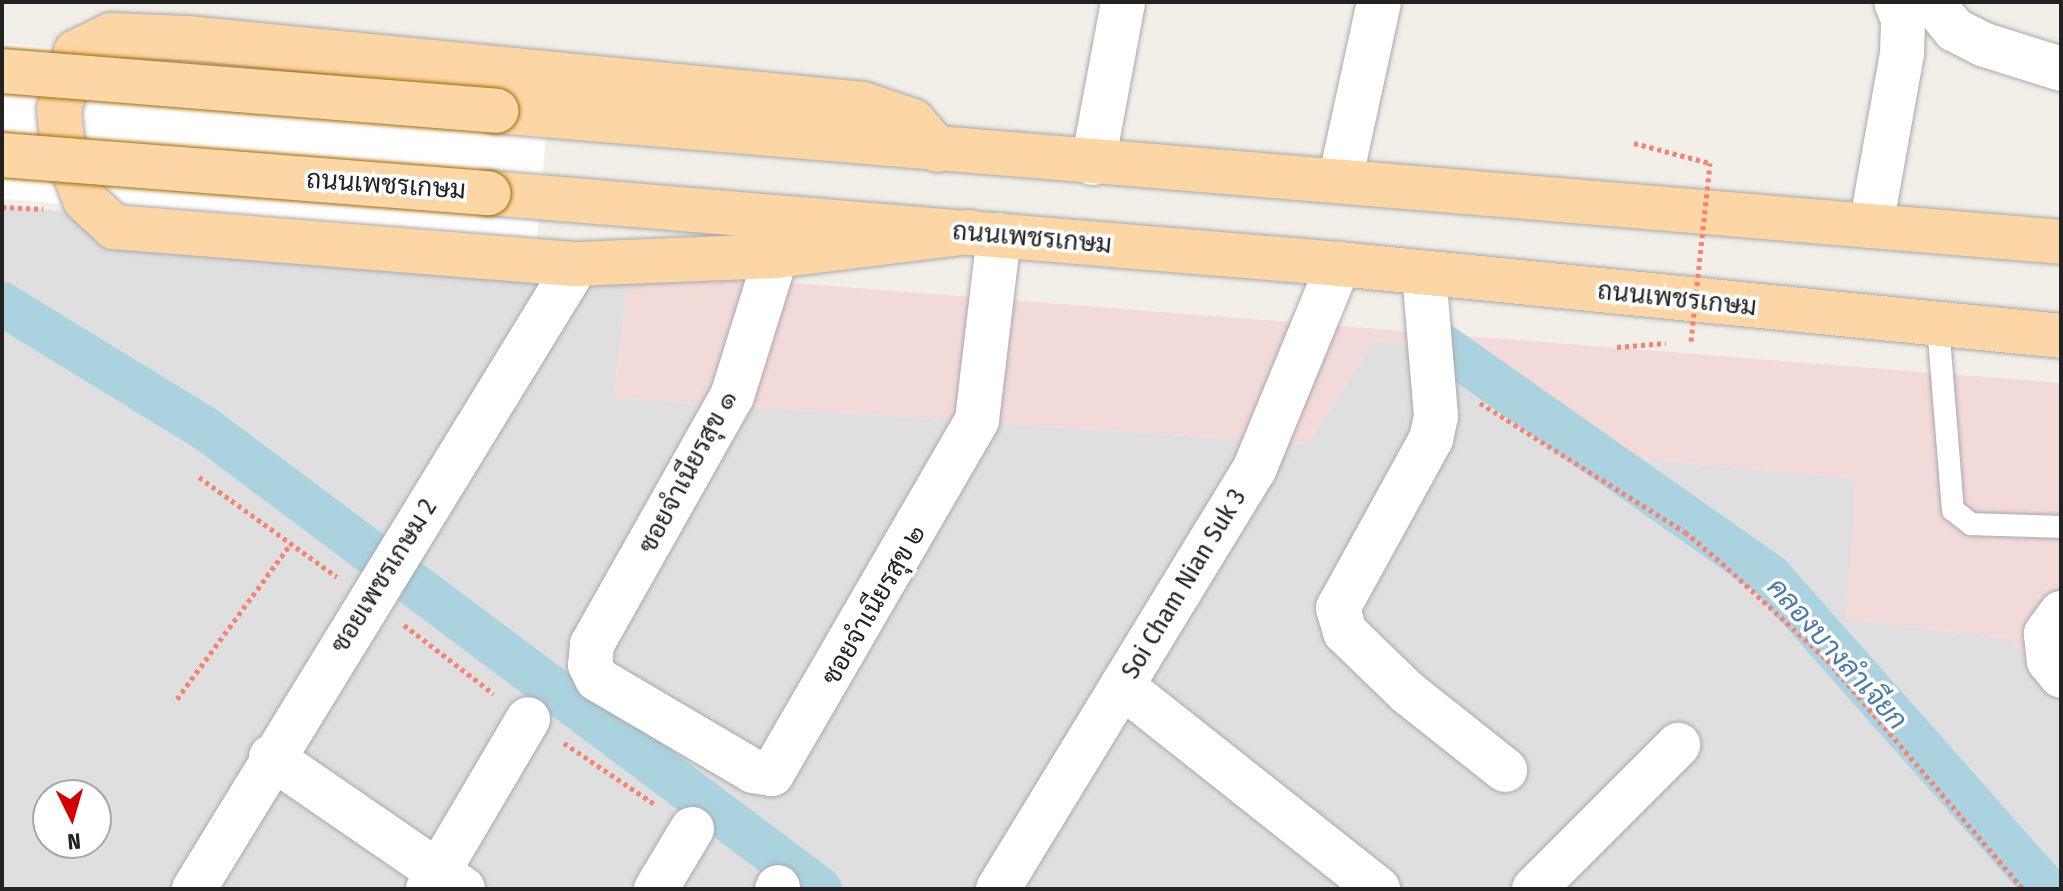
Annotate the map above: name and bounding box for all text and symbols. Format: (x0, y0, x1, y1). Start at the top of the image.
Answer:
street label: ถนนเพชรเกษม (305, 164, 467, 206)
street label: ถนนเพชรเกษม (951, 215, 1113, 261)
street label: ถนนเพชรเกษม (1596, 275, 1758, 323)
street label: ซอยจำเนียรสุข ๑ (632, 385, 744, 559)
street label: Soi Cham Nian Suk 3 (1115, 483, 1253, 685)
street label: ซอยเพชรเกษม 2 (324, 493, 444, 659)
street label: ซอยจำเนียรสุข ๒ (816, 519, 932, 691)
water label: คลองบางลำเจียก (1760, 571, 1914, 737)
north arrow (32, 779, 112, 859)
text: N (66, 827, 82, 855)

